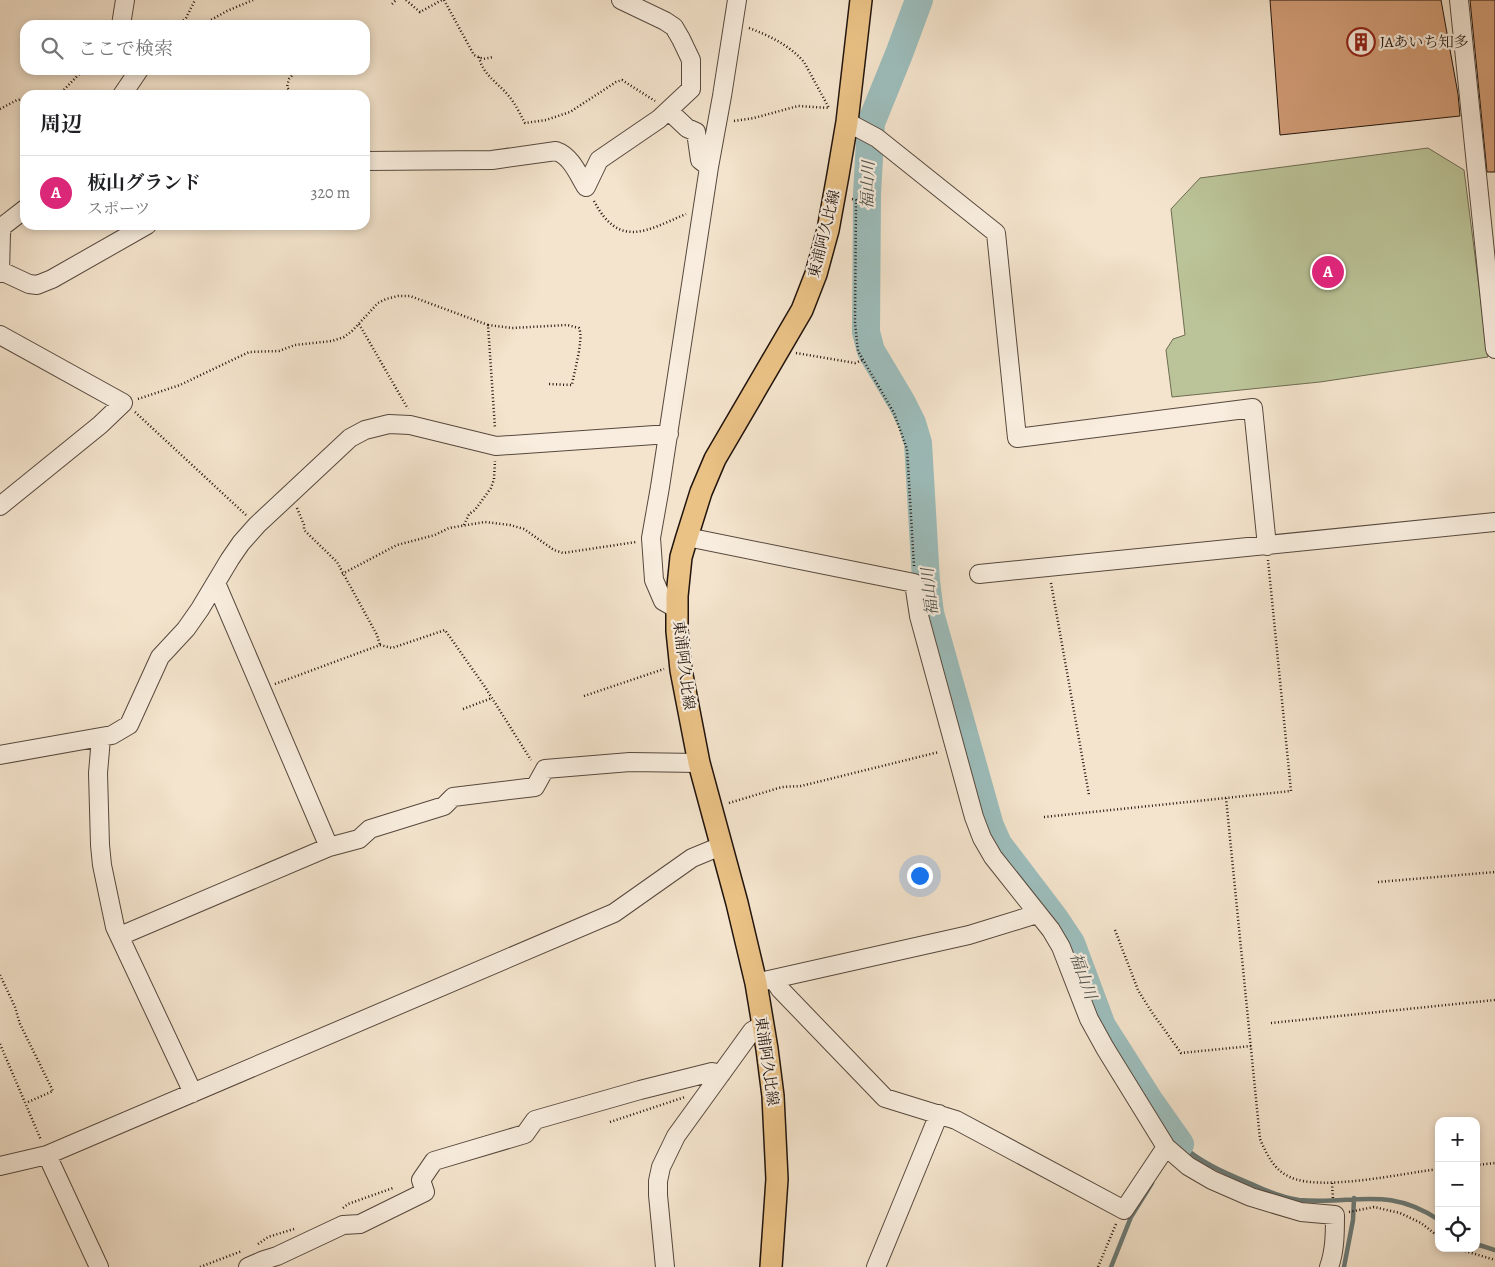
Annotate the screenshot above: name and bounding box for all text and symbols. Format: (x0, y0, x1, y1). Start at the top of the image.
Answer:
search box (20, 20, 370, 75)
building icon: JAあいち知多 (1346, 27, 1376, 57)
place label: JAあいち知多 (1380, 32, 1469, 52)
icon: search (38, 34, 66, 62)
text: ここで検索 (78, 36, 173, 62)
text: 周辺 (40, 110, 82, 138)
water label: 福山川 (856, 159, 880, 209)
text: 板山グランド (87, 170, 201, 196)
text: A (51, 182, 61, 204)
text: 320 m (311, 182, 350, 204)
street label: 東浦阿久比線 (803, 188, 845, 280)
text: スポーツ (87, 198, 150, 220)
pin: A (1312, 253, 1344, 291)
water label: 福山川 (916, 565, 943, 617)
street label: 東浦阿久比線 (669, 619, 699, 711)
your location (907, 863, 933, 889)
water label: 福山川 (1064, 950, 1102, 1004)
street label: 東浦阿久比線 (751, 1015, 783, 1107)
map controls (1435, 1117, 1480, 1252)
button: + (1435, 1117, 1480, 1162)
button: − (1435, 1162, 1480, 1207)
button: locate (1435, 1207, 1480, 1252)

